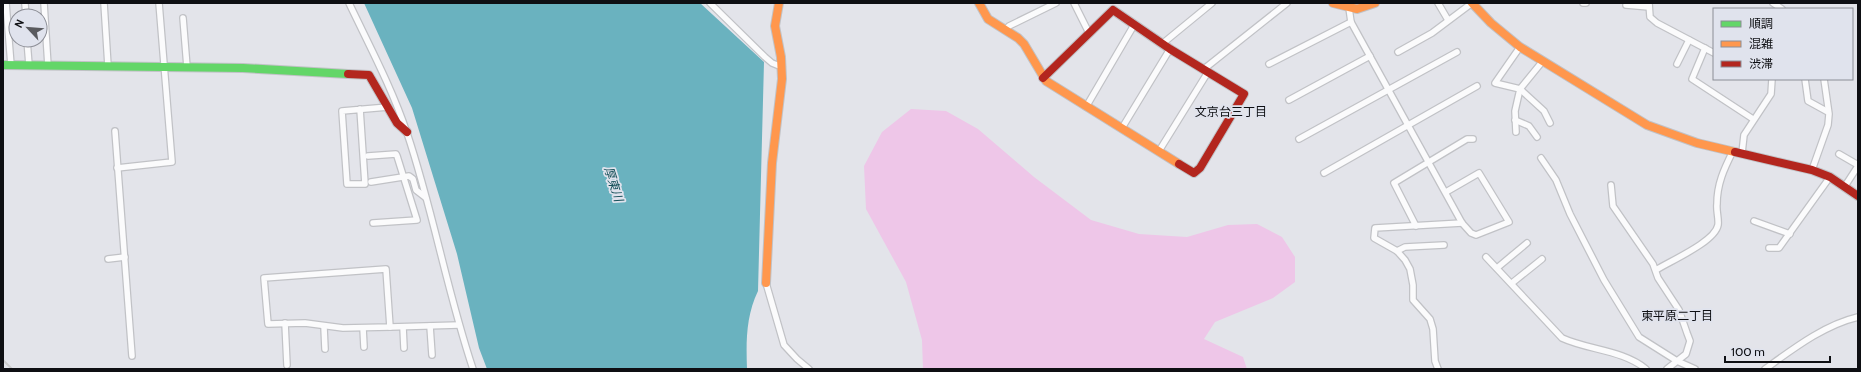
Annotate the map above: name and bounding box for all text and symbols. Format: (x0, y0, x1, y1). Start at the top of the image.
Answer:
north arrow (8, 8, 48, 48)
legend (1713, 8, 1853, 80)
text: 順調 (1749, 16, 1773, 31)
text: N (11, 17, 27, 30)
text: 混雑 (1749, 36, 1773, 51)
text: 渋滞 (1749, 56, 1773, 71)
district label: 文京台三丁目 (1195, 104, 1267, 119)
water label: 厚東川 (601, 165, 627, 205)
district label: 東平原二丁目 (1641, 308, 1713, 323)
scale bar (1725, 338, 1830, 364)
text: 100 m (1731, 344, 1765, 359)

